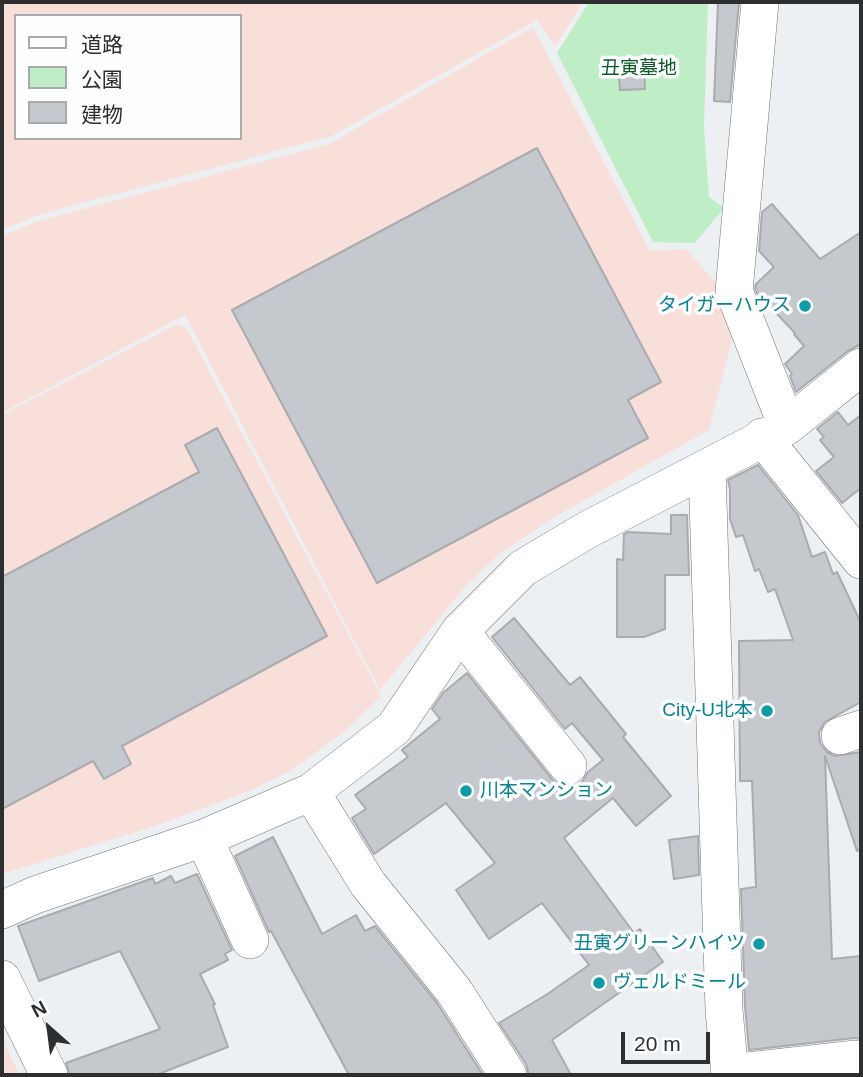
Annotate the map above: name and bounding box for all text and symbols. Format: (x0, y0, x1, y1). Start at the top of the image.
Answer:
legend (14, 14, 242, 140)
text: 道路 (81, 33, 123, 56)
park label: 丑寅墓地 (601, 58, 677, 80)
text: 公園 (81, 68, 123, 91)
text: 建物 (81, 103, 123, 126)
place label: タイガーハウス (658, 295, 791, 317)
marker: タイガーハウス (797, 298, 813, 314)
place label: City-U北本 (662, 700, 753, 722)
marker: City-U北本 (759, 703, 775, 719)
place label: 川本マンション (480, 780, 613, 802)
marker: 川本マンション (458, 783, 474, 799)
place label: 丑寅グリーンハイツ (574, 933, 745, 955)
marker: 丑寅グリーンハイツ (751, 936, 767, 952)
place label: ヴェルドミール (613, 972, 746, 994)
marker: ヴェルドミール (591, 975, 607, 991)
north arrow (14, 993, 84, 1063)
text: N (28, 997, 50, 1022)
scale bar (625, 1018, 714, 1062)
text: 20 m (634, 1032, 681, 1055)

